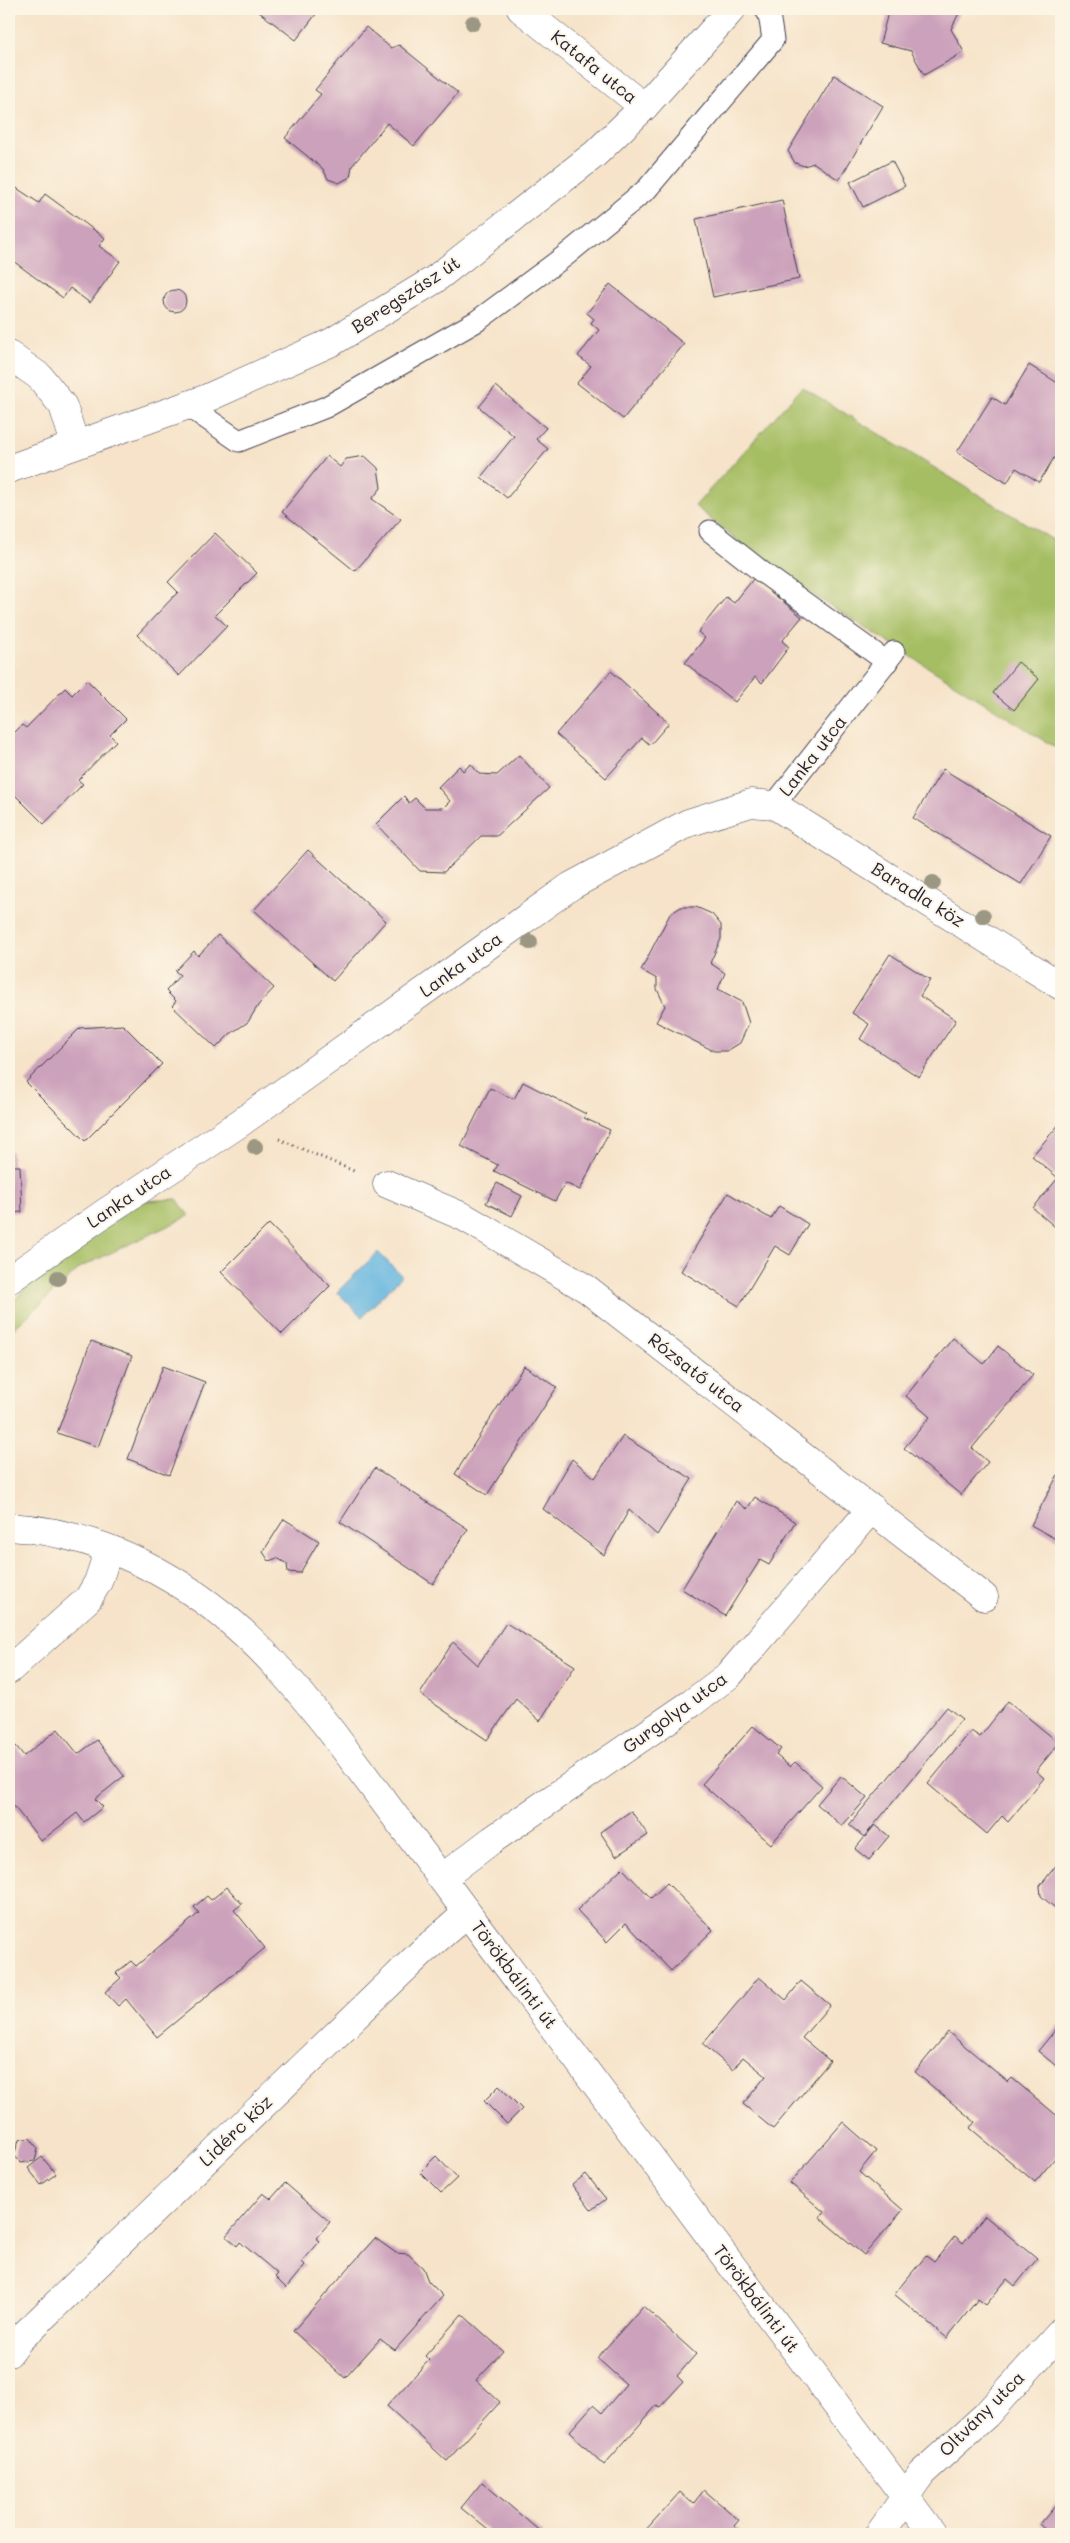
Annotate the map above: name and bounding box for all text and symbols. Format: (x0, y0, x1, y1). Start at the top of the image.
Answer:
street label: Katafa utca (546, 24, 643, 109)
street label: Beregszász út (346, 250, 464, 338)
street label: Lanka utca (773, 710, 851, 801)
street label: Baradla köz (867, 856, 970, 932)
street label: Lanka utca (414, 926, 507, 1002)
street label: Lanka utca (82, 1159, 175, 1233)
street label: Rózsatő utca (643, 1327, 750, 1417)
street label: Gurgolya utca (617, 1666, 732, 1758)
street label: Törökbálinti út (466, 1915, 563, 2033)
street label: Lidérc köz (193, 2089, 277, 2171)
street label: Törökbálinti út (708, 2239, 805, 2357)
street label: Oltvány utca (933, 2365, 1029, 2461)

